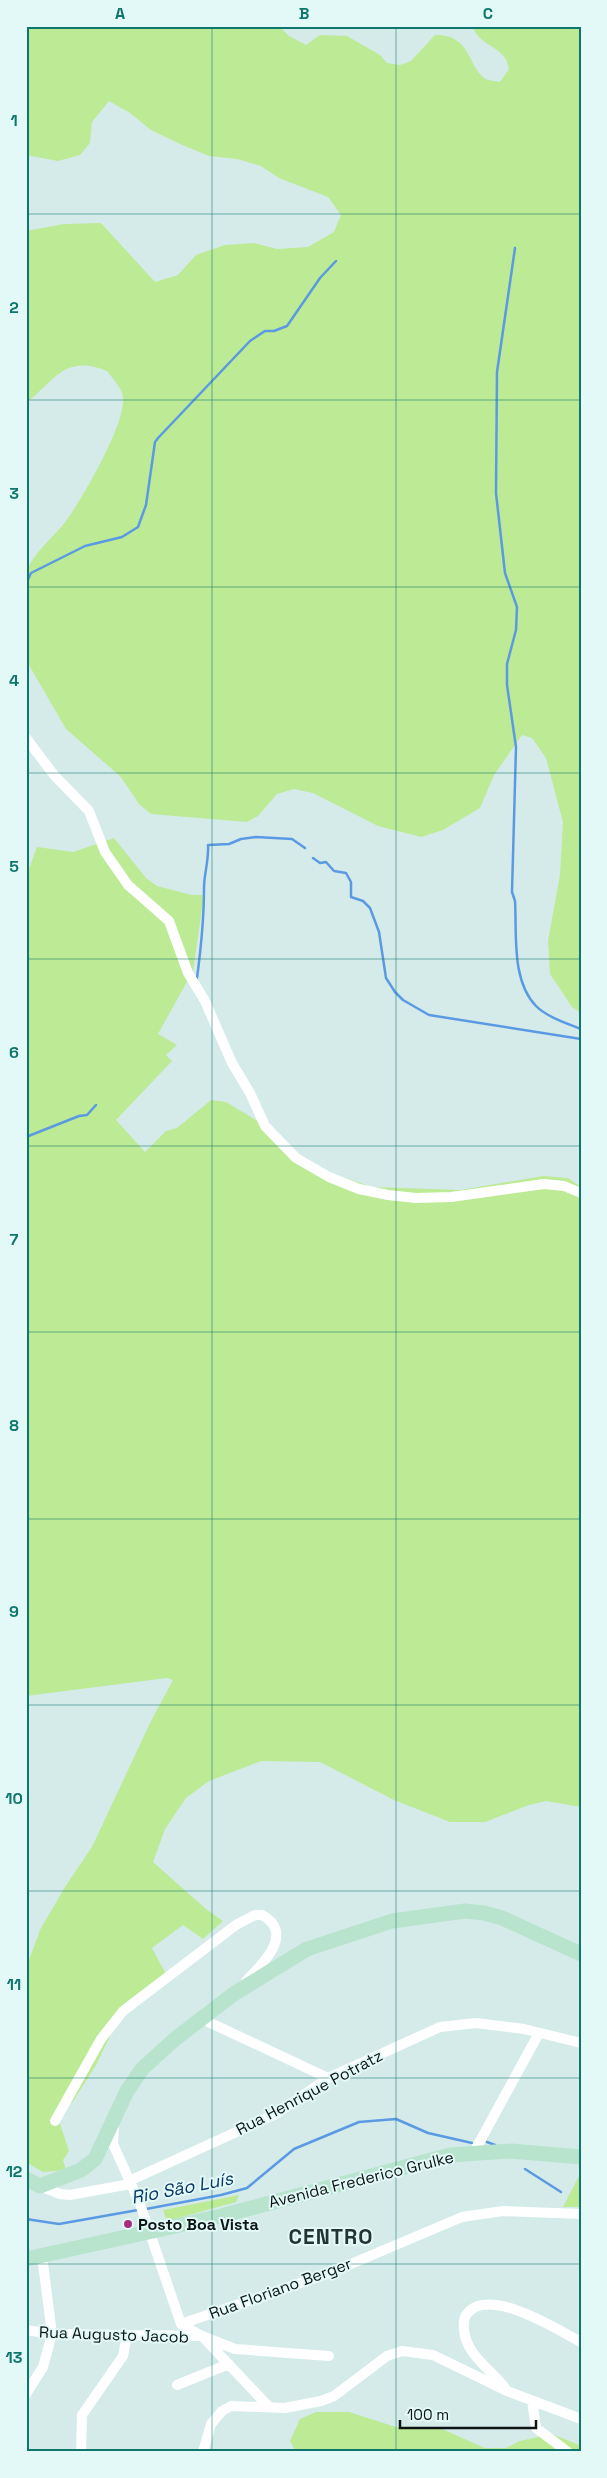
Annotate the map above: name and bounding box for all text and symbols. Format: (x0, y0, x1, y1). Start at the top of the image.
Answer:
text: A (115, 3, 125, 24)
text: B (299, 3, 309, 24)
text: C (483, 3, 493, 24)
text: 1 (10, 110, 18, 131)
text: 2 (9, 297, 19, 318)
text: 3 (9, 483, 19, 504)
text: 4 (9, 670, 19, 691)
text: 5 (9, 856, 19, 877)
text: 6 (9, 1042, 19, 1063)
text: 7 (10, 1229, 19, 1250)
text: 8 (9, 1415, 19, 1436)
text: 9 (9, 1601, 19, 1622)
text: 10 (5, 1788, 23, 1809)
text: 11 (7, 1974, 21, 1995)
street label: Rua Henrique Potratz (232, 2045, 386, 2140)
street label: Avenida Frederico Grulke (266, 2146, 456, 2213)
text: 12 (6, 2161, 22, 2182)
water label: Rio São Luís (129, 2166, 235, 2209)
place label: Posto Boa Vista (138, 2214, 259, 2235)
marker: Posto Boa Vista (122, 2218, 134, 2230)
district label: CENTRO (288, 2223, 374, 2250)
street label: Rua Floriano Berger (206, 2253, 354, 2324)
street label: Rua Augusto Jacob (39, 2321, 189, 2348)
text: 13 (6, 2347, 23, 2368)
scale bar (400, 2398, 536, 2430)
text: 100 m (407, 2405, 449, 2424)

